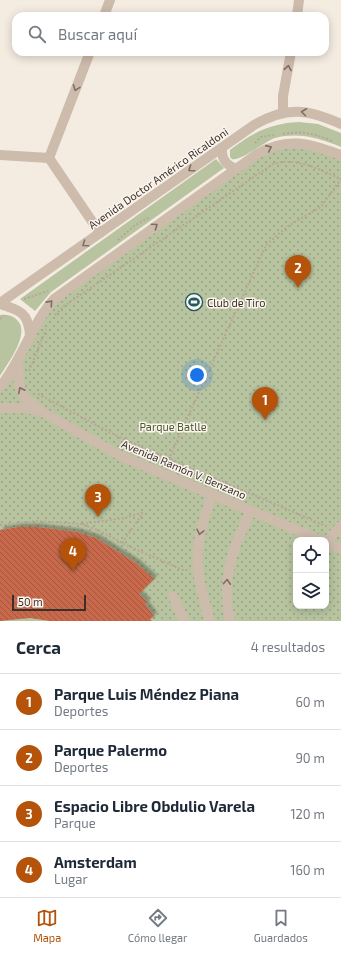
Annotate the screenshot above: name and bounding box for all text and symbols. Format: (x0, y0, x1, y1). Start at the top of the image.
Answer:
search box (12, 12, 329, 56)
icon: search (26, 23, 48, 45)
text: Buscar aquí (58, 25, 137, 43)
one-way arrow (283, 65, 292, 71)
one-way arrow (72, 85, 80, 92)
one-way arrow (301, 108, 307, 117)
street label: Avenida Doctor Américo Ricaldoni (86, 125, 230, 231)
one-way arrow (265, 144, 272, 152)
one-way arrow (188, 164, 195, 172)
one-way arrow (150, 224, 157, 231)
one-way arrow (82, 239, 89, 246)
pin: 2 (285, 255, 311, 288)
sports icon: Club de Tiro (184, 292, 204, 312)
place label: Club de Tiro (207, 296, 266, 309)
one-way arrow (45, 300, 53, 308)
your location (187, 365, 207, 385)
one-way arrow (19, 387, 26, 394)
pin: 1 (252, 387, 278, 420)
park label: Parque Batlle (139, 420, 207, 433)
street label: Avenida Ramón V. Benzano (120, 437, 248, 501)
pin: 3 (85, 484, 111, 517)
one-way arrow (196, 529, 204, 535)
map controls (293, 537, 329, 609)
button: locate (293, 537, 329, 573)
pin: 4 (60, 538, 86, 571)
button: layers (293, 573, 329, 609)
one-way arrow (223, 579, 231, 585)
scale bar (12, 593, 86, 612)
text: 50 m (18, 595, 43, 608)
text: Cerca (16, 637, 61, 657)
text: 4 resultados (251, 639, 325, 655)
text: Parque Luis Méndez Piana (54, 685, 239, 703)
text: 1 (26, 694, 32, 710)
text: 60 m (295, 694, 325, 710)
text: Deportes (54, 703, 108, 719)
text: Parque Palermo (54, 741, 167, 759)
text: 2 (25, 750, 33, 766)
text: 90 m (295, 750, 325, 766)
text: Deportes (54, 759, 108, 775)
text: Espacio Libre Obdulio Varela (54, 797, 255, 815)
text: 3 (25, 806, 33, 822)
text: 120 m (290, 806, 325, 822)
text: Parque (54, 815, 96, 831)
text: Amsterdam (54, 853, 137, 871)
text: 4 (25, 862, 33, 878)
text: 160 m (290, 862, 325, 878)
text: Lugar (54, 871, 88, 887)
tab: Mapa (33, 907, 61, 944)
tab: Cómo llegar (128, 907, 187, 944)
tab: Guardados (254, 907, 308, 944)

